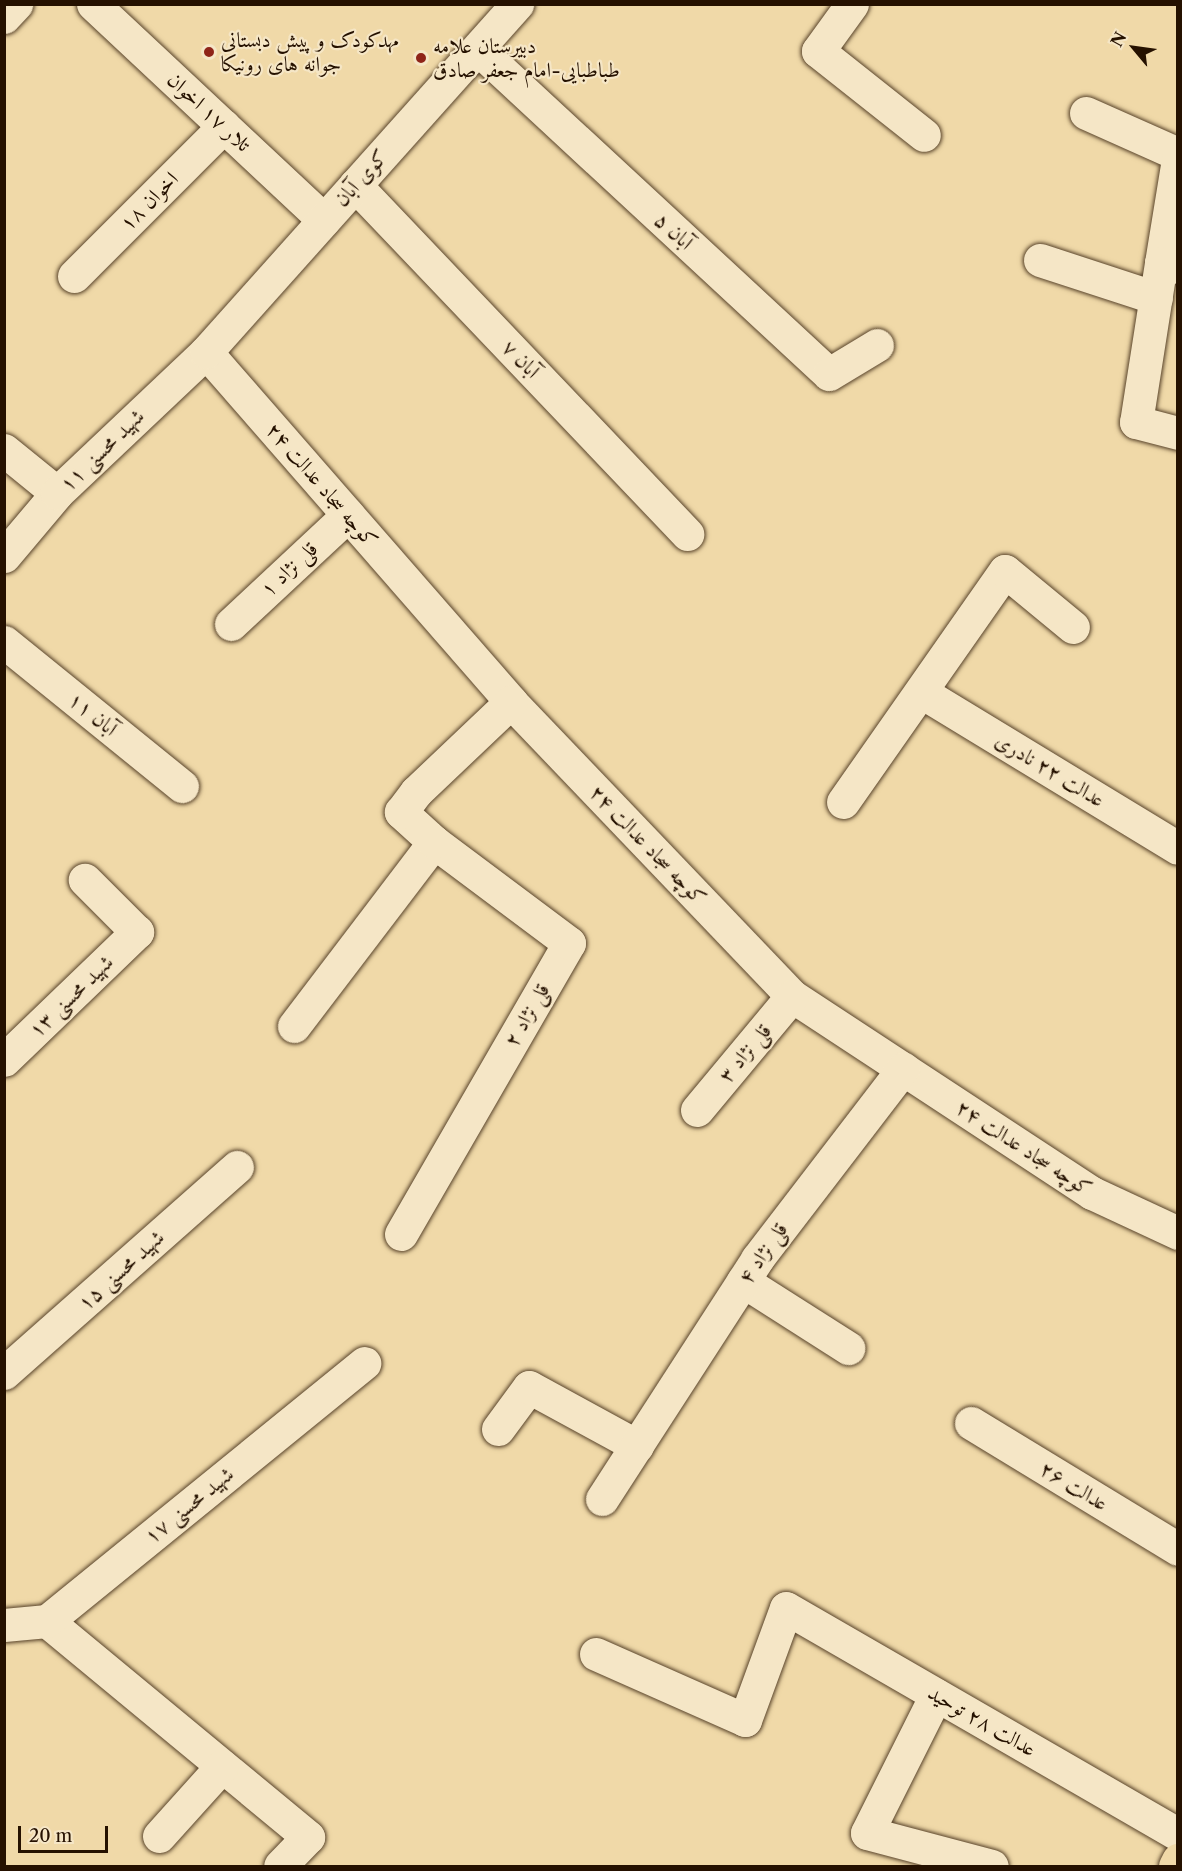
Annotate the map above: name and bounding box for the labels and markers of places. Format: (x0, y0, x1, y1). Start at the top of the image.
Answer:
place label: مهدکودک و پیش دبستانی جوانه های رونیکا (221, 27, 399, 77)
place label: دبیرستان علامه طباطبایی-امام جعفر صادق (433, 33, 620, 83)
marker: مهدکودک و پیش دبستانی جوانه های رونیکا (202, 45, 216, 59)
marker: دبیرستان علامه طباطبایی-امام جعفر صادق (414, 51, 428, 65)

